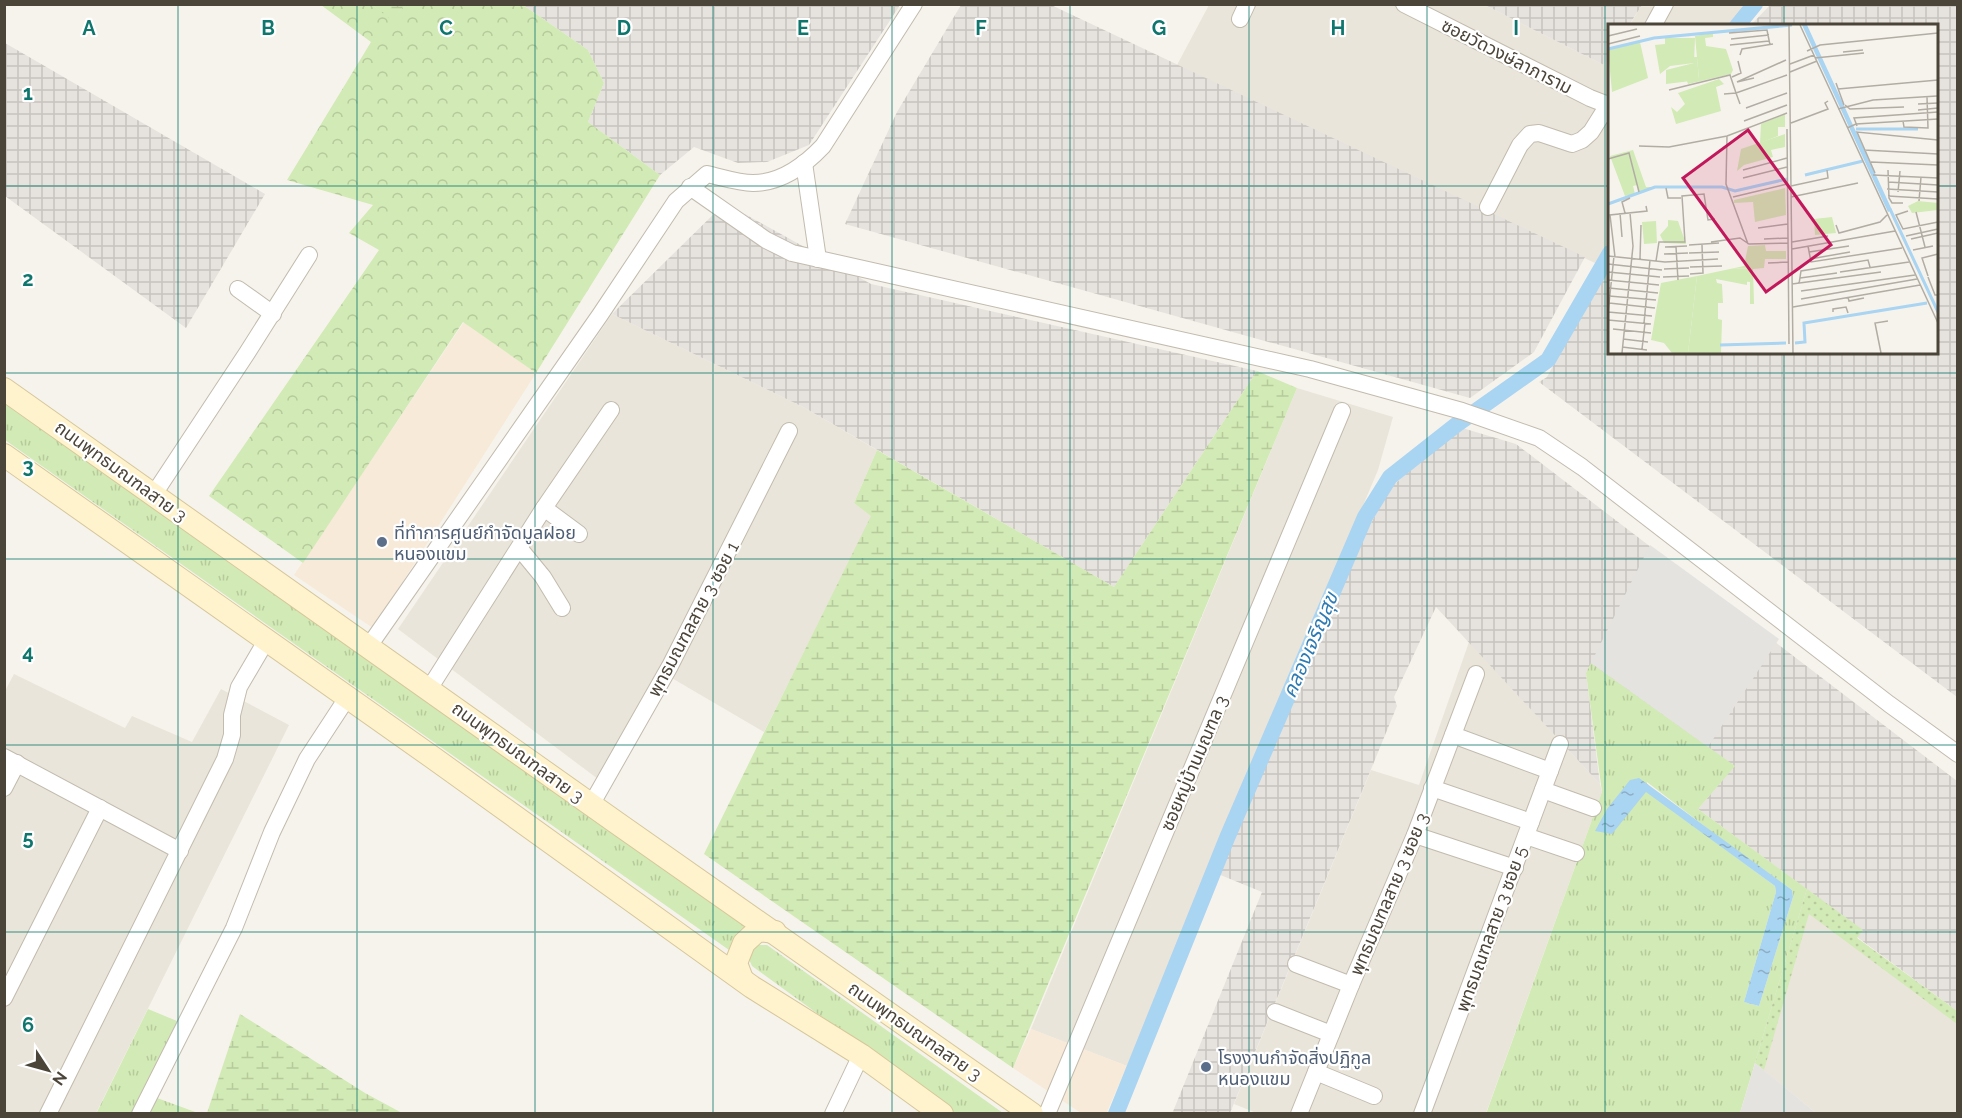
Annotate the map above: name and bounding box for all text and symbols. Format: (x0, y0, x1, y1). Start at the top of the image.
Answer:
street label: ซอยวัดวงษ์ลาภาราม (1438, 14, 1576, 98)
text: A (82, 16, 96, 40)
text: B (261, 16, 275, 40)
text: C (439, 16, 453, 40)
text: D (617, 16, 631, 40)
text: E (797, 16, 809, 40)
text: F (975, 16, 987, 40)
text: G (1152, 16, 1166, 40)
text: H (1331, 16, 1345, 40)
text: I (1513, 16, 1519, 40)
inset map (1608, 24, 1938, 354)
text: 1 (23, 81, 33, 105)
text: 2 (22, 267, 34, 291)
street label: ถนนพุทธมณฑลสาย 3 (50, 416, 191, 527)
text: 3 (22, 454, 34, 478)
place label: ที่ทำการศูนย์กำจัดมูลฝอย หนองแขม (394, 520, 576, 564)
marker: ที่ทำการศูนย์กำจัดมูลฝอย หนองแขม (375, 535, 389, 549)
street label: พุทธมณฑลสาย 3 ซอย 1 (643, 538, 744, 701)
water label: คลองเจริญสุข (1277, 587, 1345, 702)
text: 4 (22, 640, 34, 664)
street label: ซอยหมู่บ้านมณฑล 3 (1156, 692, 1234, 835)
street label: ถนนพุทธมณฑลสาย 3 (447, 697, 588, 808)
street label: พุทธมณฑลสาย 3 ซอย 3 (1345, 810, 1434, 979)
text: 5 (22, 826, 34, 850)
street label: พุทธมณฑลสาย 3 ซอย 5 (1451, 843, 1532, 1015)
street label: ถนนพุทธมณฑลสาย 3 (844, 977, 986, 1086)
text: 6 (22, 1013, 34, 1037)
north arrow (18, 1040, 78, 1100)
place label: โรงงานกำจัดสิ่งปฏิกูล หนองแขม (1218, 1046, 1371, 1089)
marker: โรงงานกำจัดสิ่งปฏิกูล หนองแขม (1199, 1060, 1213, 1074)
text: N (48, 1068, 71, 1089)

